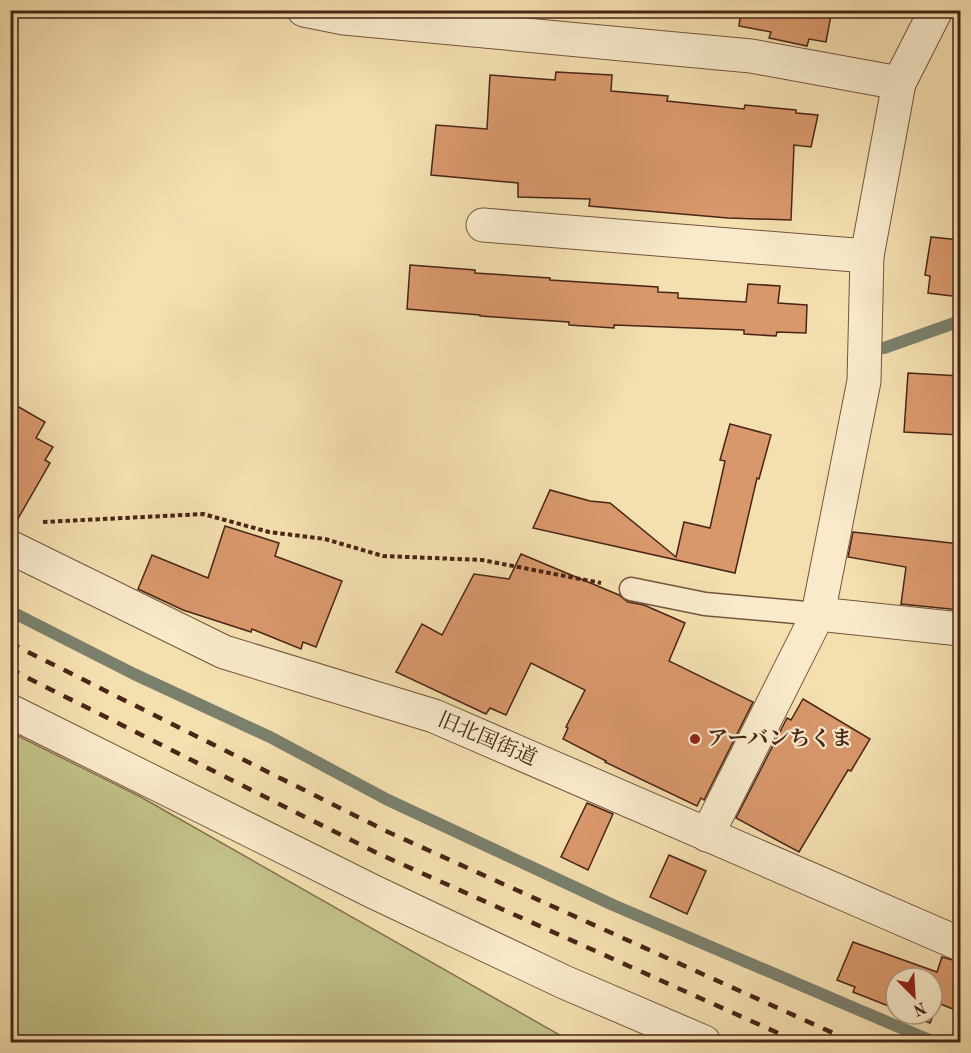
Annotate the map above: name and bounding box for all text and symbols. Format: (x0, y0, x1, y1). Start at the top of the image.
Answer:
street label: 旧北国街道 (435, 708, 540, 770)
place label: アーバンちくま (707, 728, 852, 750)
marker: アーバンちくま (688, 732, 702, 746)
north arrow (884, 966, 944, 1026)
text: N (910, 998, 928, 1018)

